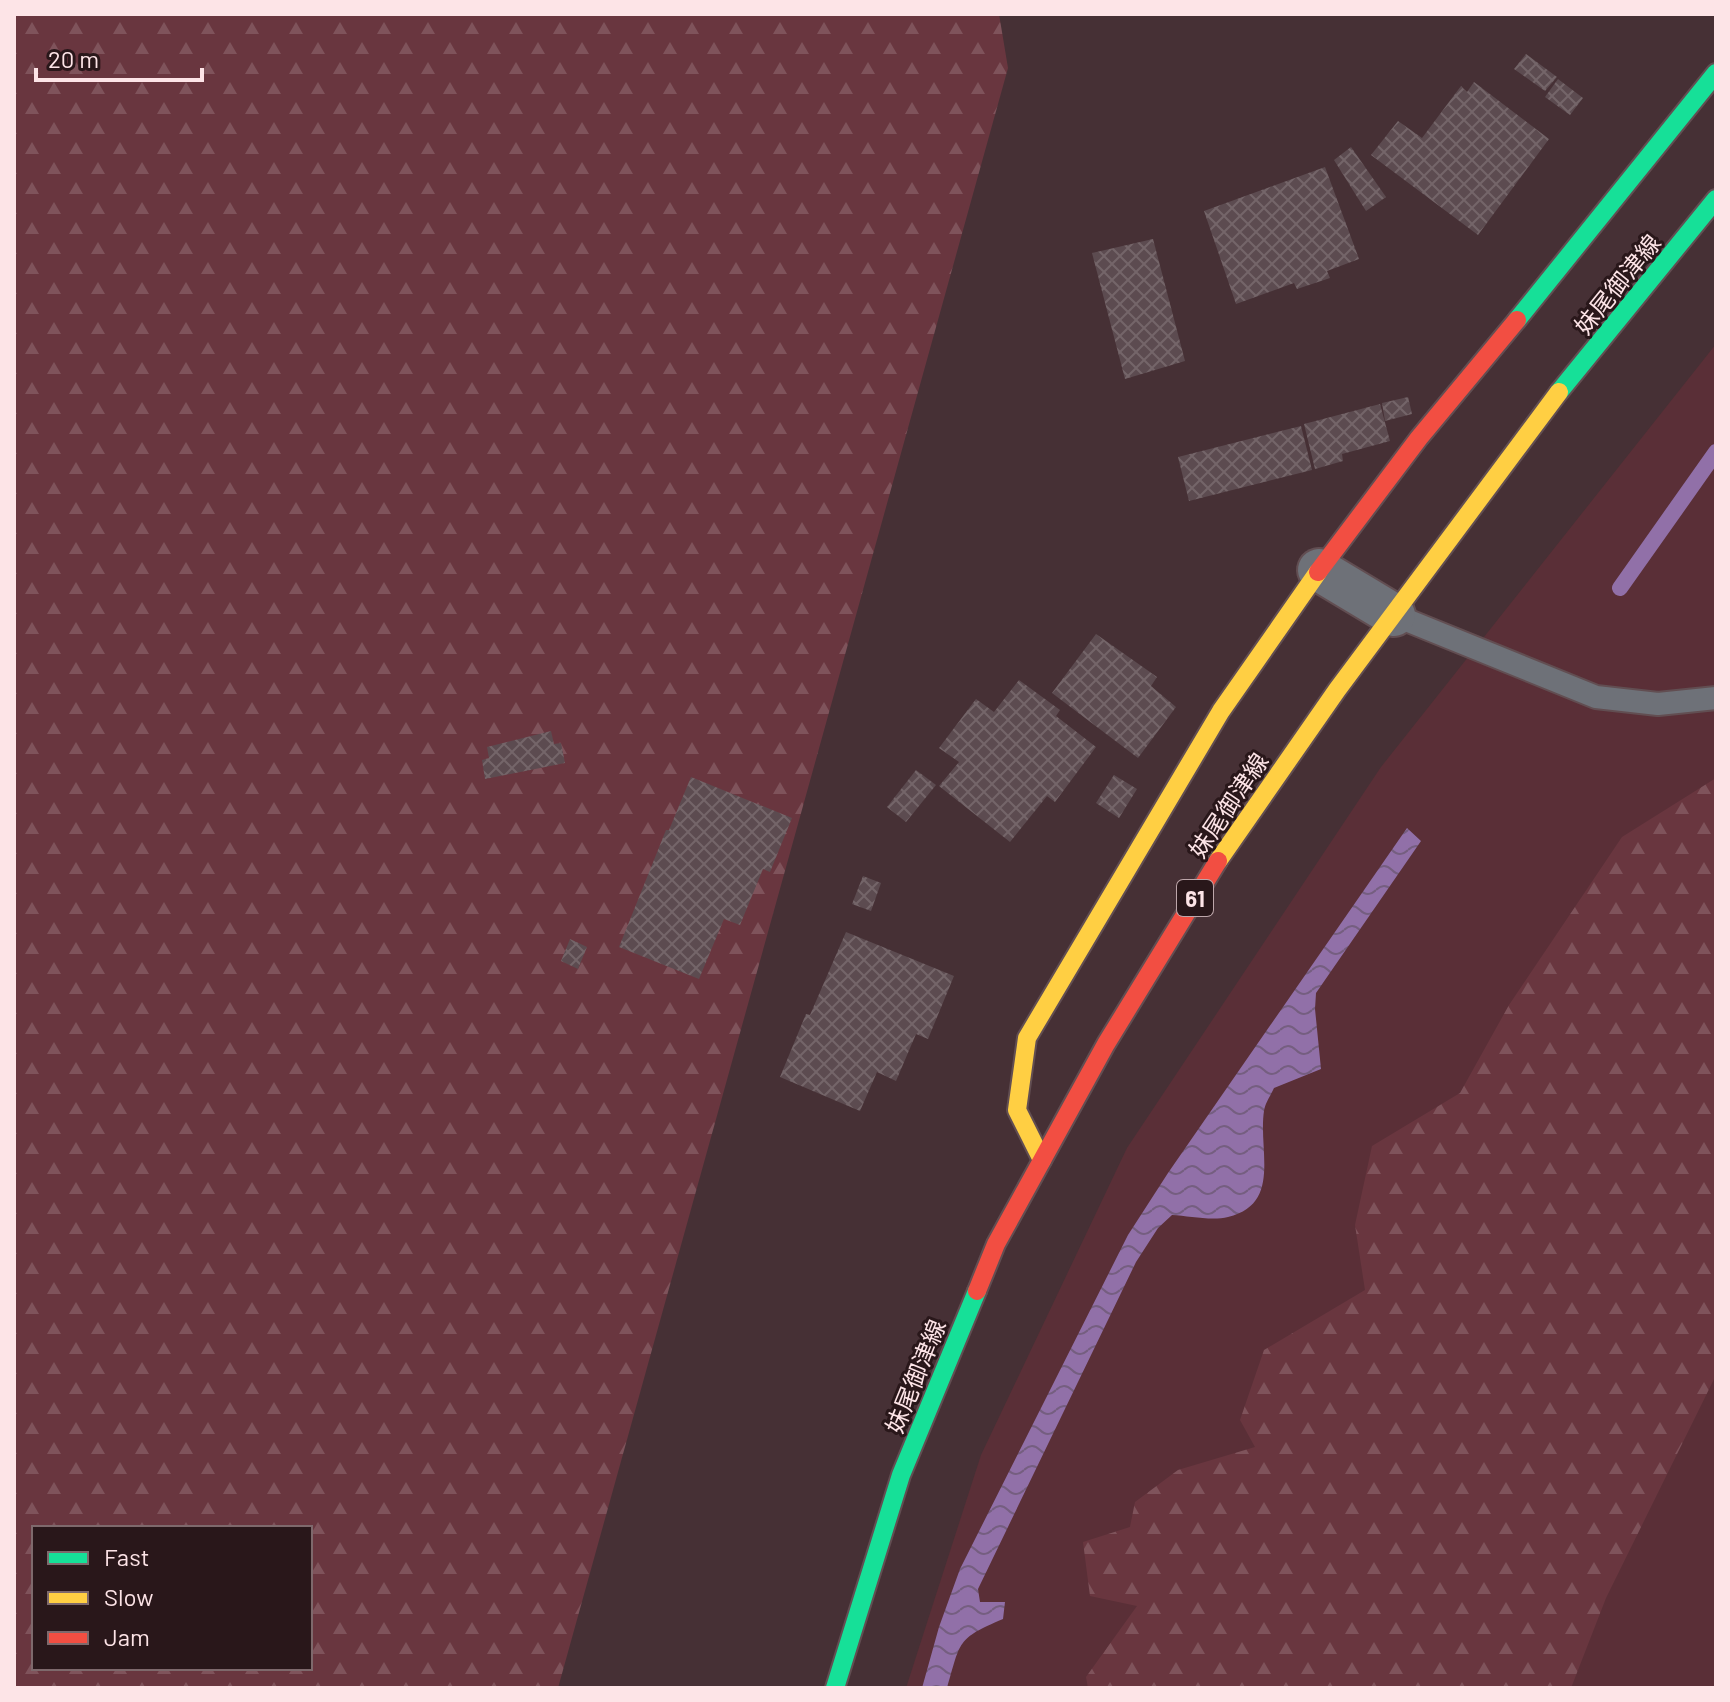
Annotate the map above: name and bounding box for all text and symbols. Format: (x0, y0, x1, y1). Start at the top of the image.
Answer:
scale bar (36, 32, 202, 82)
text: 20 m (48, 44, 99, 73)
street label: 妹尾御津線 (1568, 228, 1666, 340)
street label: 妹尾御津線 (1182, 747, 1274, 863)
road number: 61 (1177, 880, 1213, 916)
street label: 妹尾御津線 (879, 1315, 951, 1437)
legend (32, 1526, 312, 1670)
text: Fast (104, 1542, 149, 1571)
text: Slow (104, 1582, 153, 1611)
text: Jam (104, 1622, 150, 1651)

